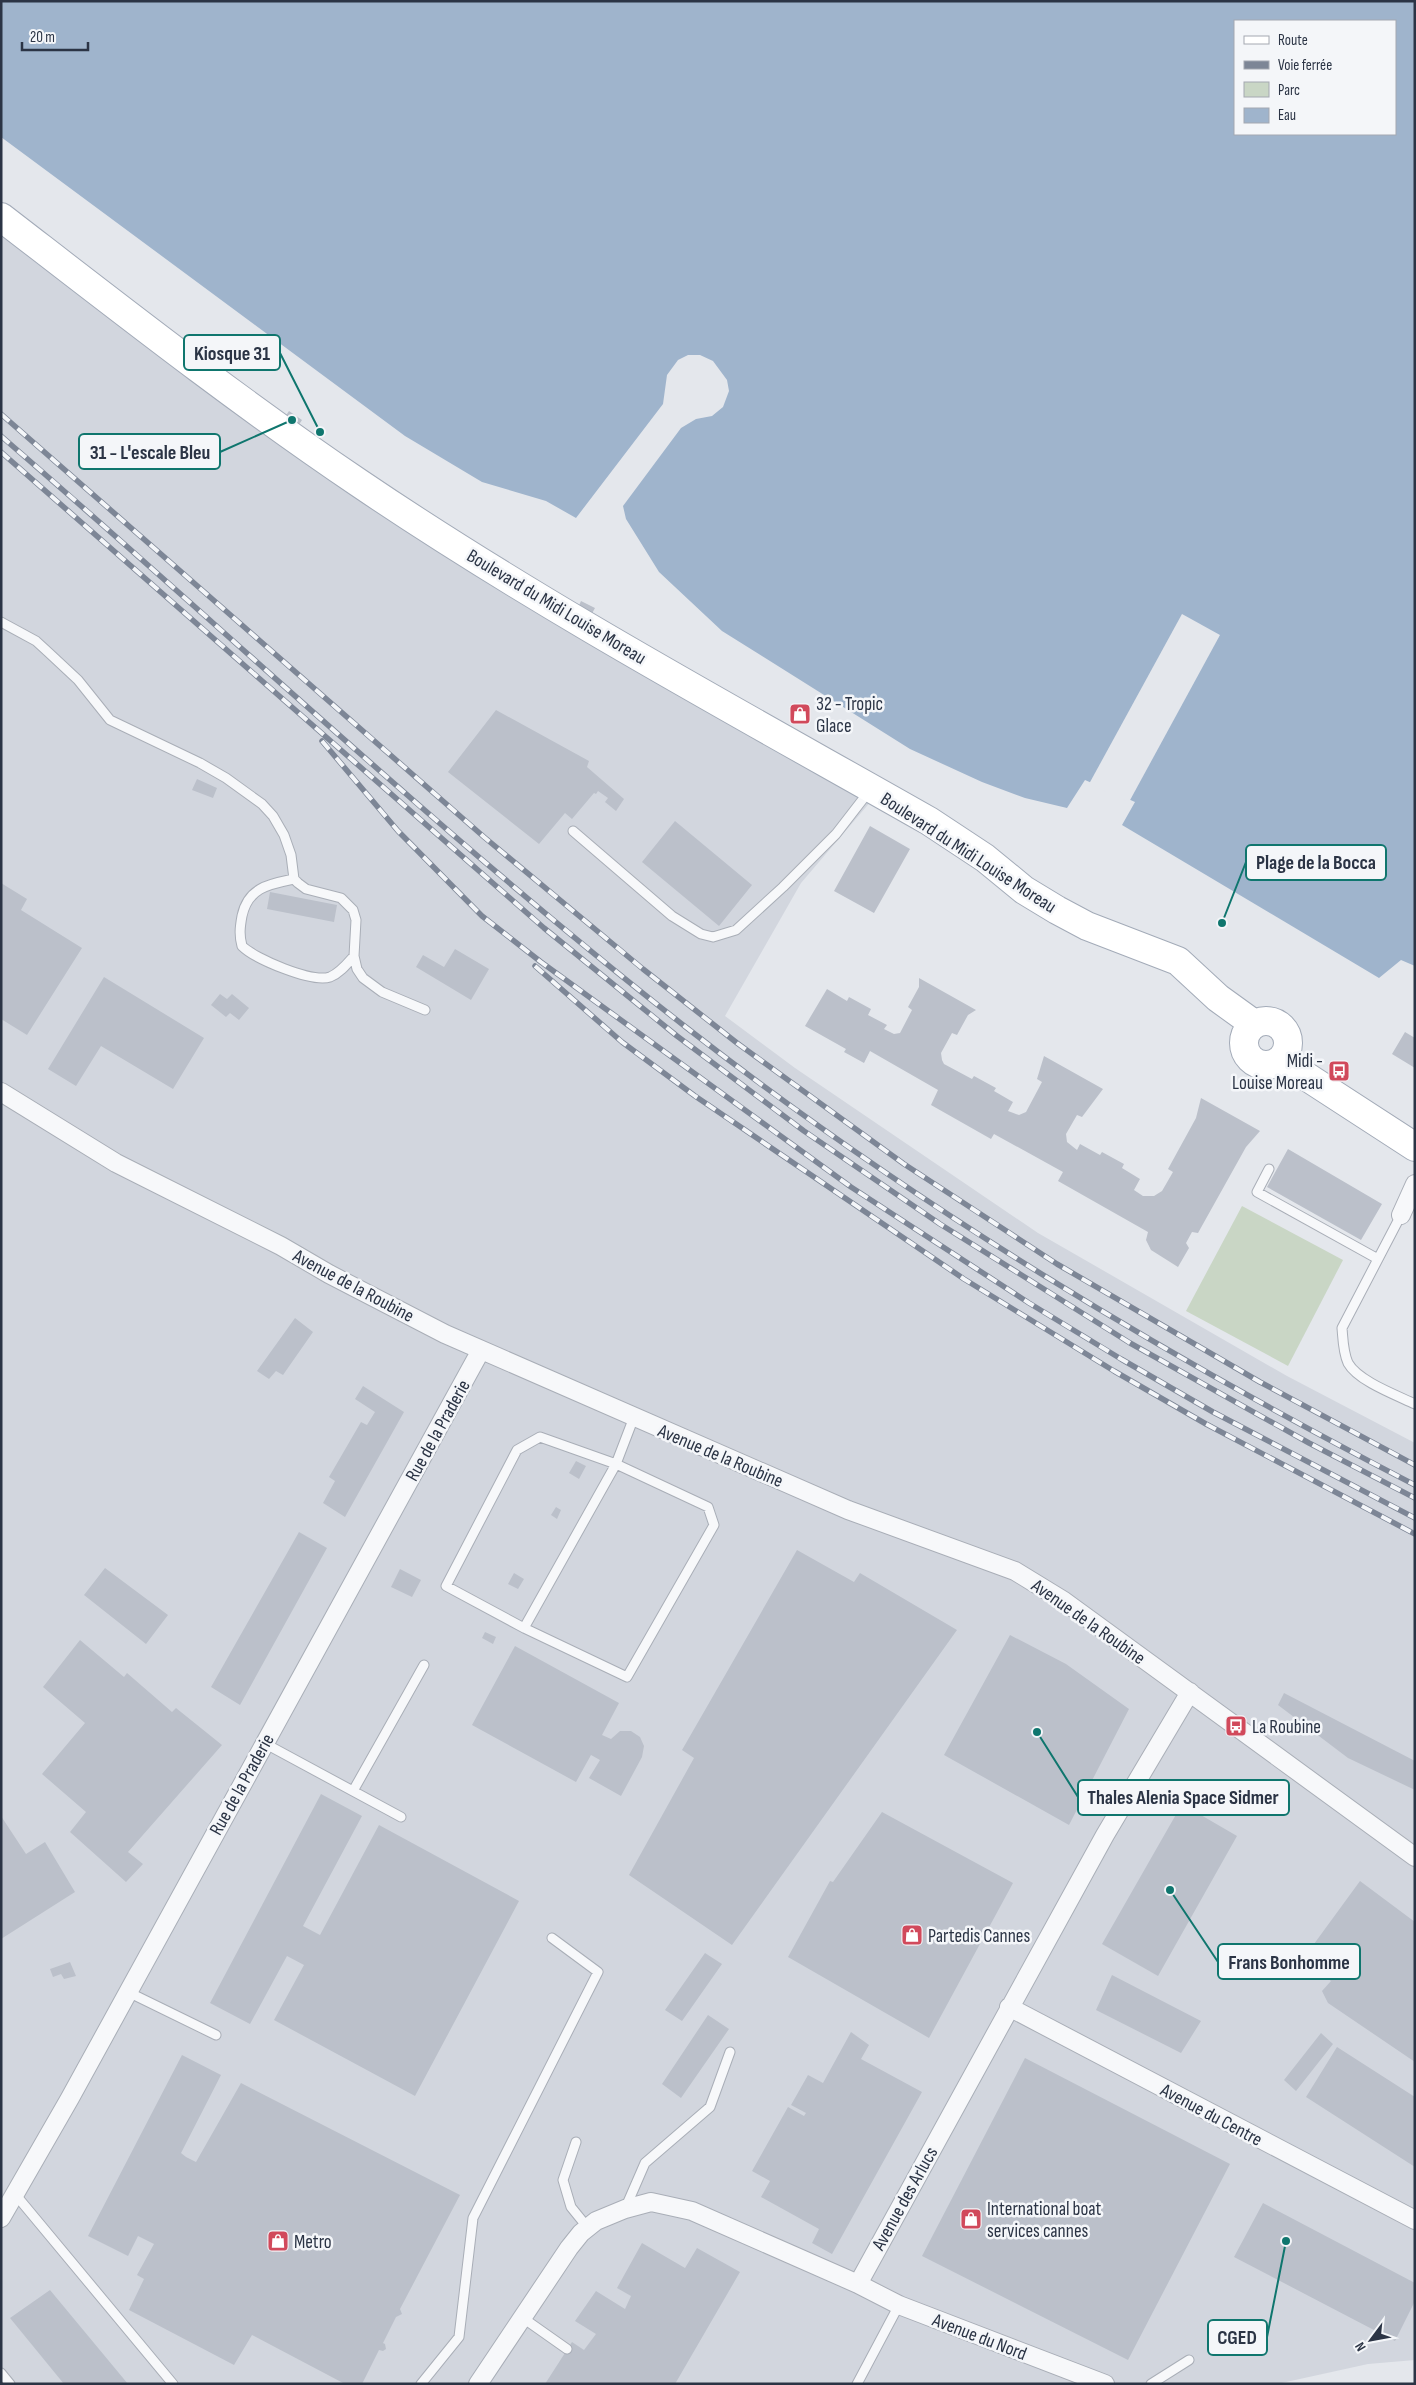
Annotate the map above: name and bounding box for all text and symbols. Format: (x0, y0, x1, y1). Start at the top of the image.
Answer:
scale bar (22, 20, 89, 52)
legend (1234, 20, 1396, 135)
text: 20 m (30, 28, 55, 47)
text: Route (1278, 31, 1308, 50)
text: Voie ferrée (1278, 56, 1332, 75)
text: Parc (1278, 81, 1300, 100)
text: Eau (1278, 106, 1296, 125)
callout: Kiosque 31 (184, 335, 280, 370)
text: Kiosque 31 (194, 342, 270, 366)
callout: 31 - L'escale Bleu (79, 434, 220, 469)
text: 31 - L'escale Bleu (90, 441, 210, 465)
street label: Boulevard du Midi Louise Moreau (463, 545, 650, 670)
place label: 32 - Tropic Glace (816, 693, 883, 738)
shop icon: 32 - Tropic Glace (788, 702, 812, 726)
street label: Boulevard du Midi Louise Moreau (876, 788, 1060, 919)
callout: Plage de la Bocca (1246, 845, 1386, 880)
text: Plage de la Bocca (1256, 851, 1376, 875)
place label: Midi - Louise Moreau (1232, 1050, 1323, 1095)
bus stop icon: Midi - Louise Moreau (1327, 1059, 1351, 1083)
street label: Avenue de la Roubine (288, 1244, 418, 1328)
street label: Rue de la Praderie (401, 1376, 476, 1485)
street label: Avenue de la Roubine (654, 1419, 786, 1493)
street label: Avenue de la Roubine (1026, 1574, 1149, 1670)
bus stop icon: La Roubine (1224, 1714, 1248, 1738)
place label: La Roubine (1252, 1716, 1321, 1739)
street label: Rue de la Praderie (205, 1730, 280, 1839)
callout: Thales Alenia Space Sidmer (1078, 1780, 1289, 1815)
text: Thales Alenia Space Sidmer (1087, 1786, 1279, 1810)
shop icon: Partedis Cannes (900, 1923, 924, 1947)
place label: Partedis Cannes (928, 1925, 1030, 1948)
callout: Frans Bonhomme (1218, 1944, 1360, 1979)
text: Frans Bonhomme (1228, 1951, 1350, 1975)
street label: Avenue du Centre (1156, 2078, 1266, 2152)
street label: Avenue des Arlucs (867, 2143, 943, 2255)
place label: International boat services cannes (987, 2198, 1102, 2243)
shop icon: International boat services cannes (959, 2207, 983, 2231)
shop icon: Metro (266, 2229, 290, 2253)
place label: Metro (294, 2231, 332, 2254)
street label: Avenue du Nord (928, 2309, 1030, 2366)
north arrow (1346, 2315, 1396, 2365)
callout: CGED (1208, 2320, 1267, 2355)
text: CGED (1217, 2326, 1257, 2350)
text: N (1351, 2339, 1370, 2354)

